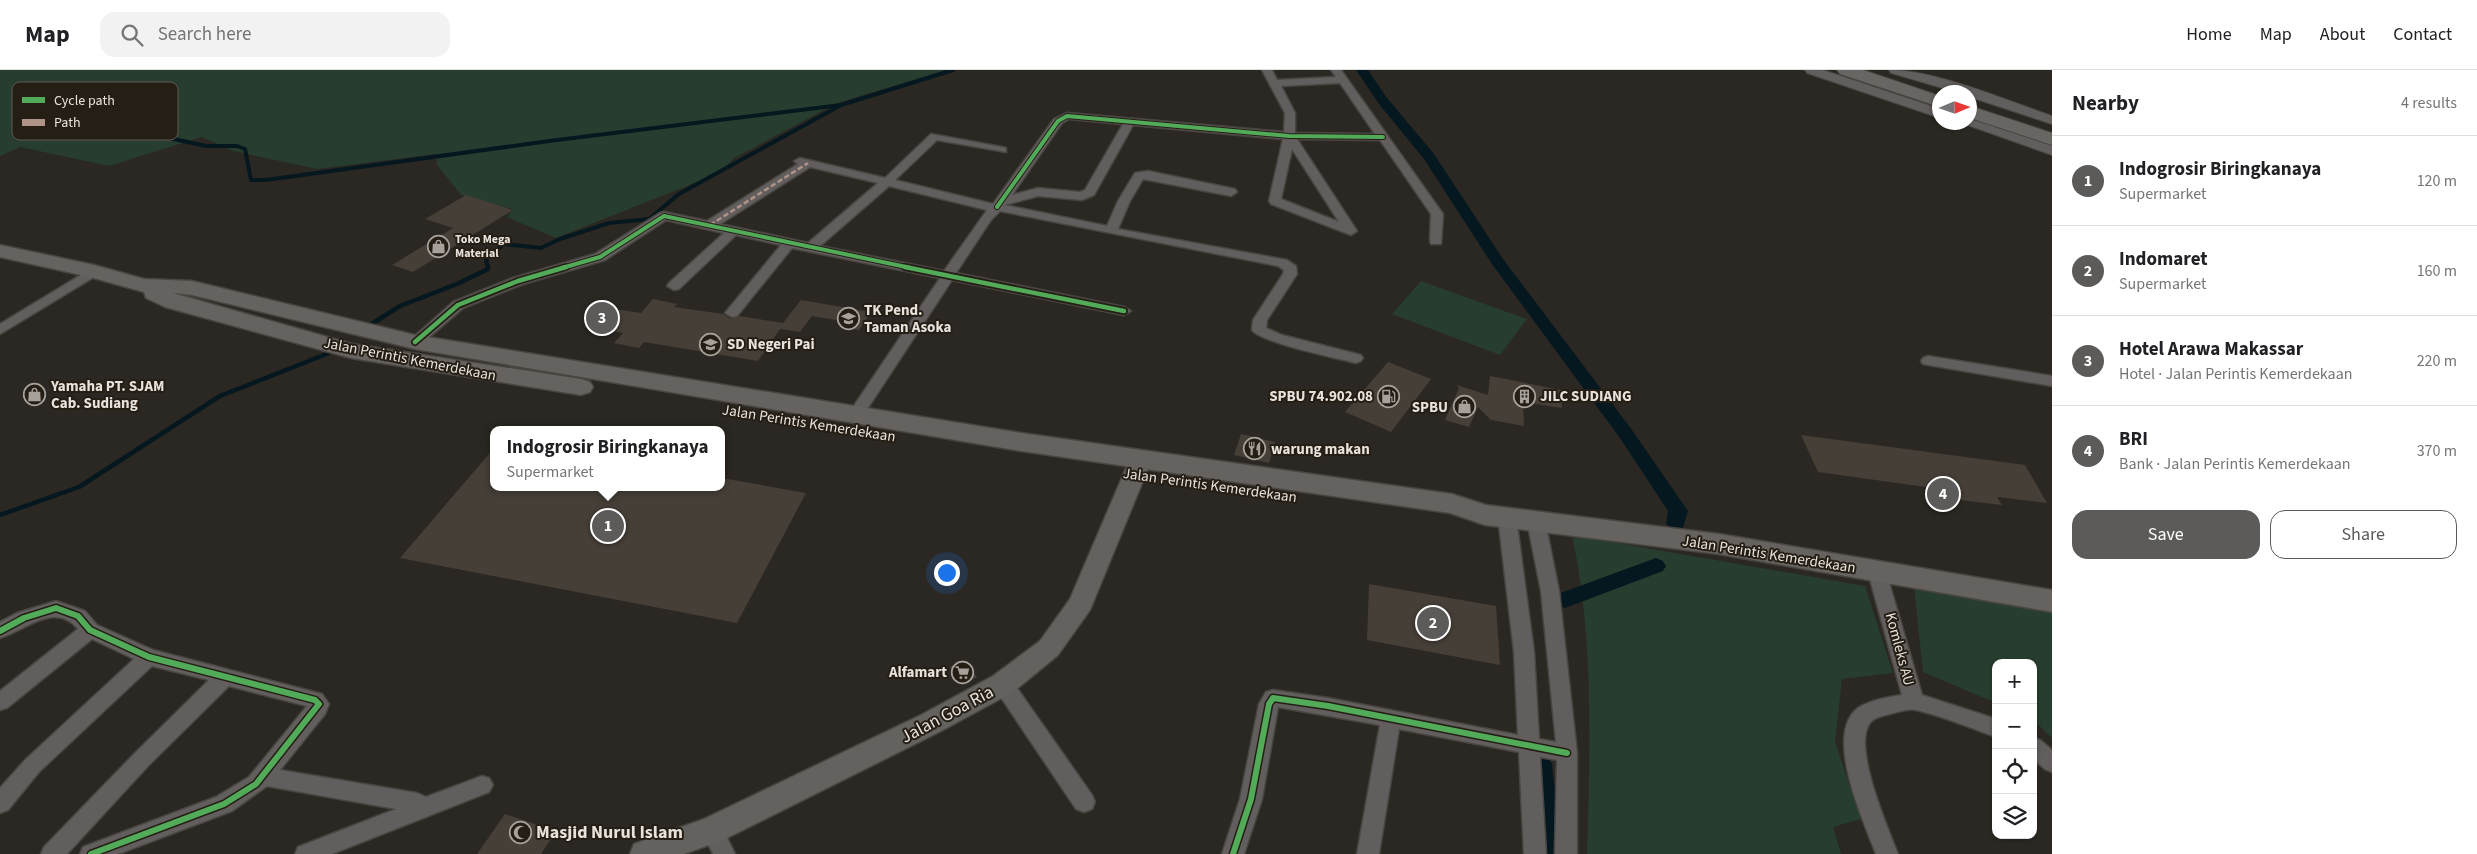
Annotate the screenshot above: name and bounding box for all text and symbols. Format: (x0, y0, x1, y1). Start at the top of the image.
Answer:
search box (100, 12, 450, 57)
text: Map (25, 17, 70, 52)
icon: search (118, 21, 146, 49)
text: Search here (158, 21, 251, 48)
text: Home (2186, 22, 2232, 47)
text: Map (2260, 22, 2292, 47)
text: About (2320, 22, 2365, 47)
text: Contact (2393, 22, 2452, 47)
legend (12, 82, 178, 140)
north arrow (1932, 85, 1977, 130)
text: Nearby (2072, 88, 2139, 118)
text: Cycle path (54, 91, 115, 111)
text: 4 results (2401, 92, 2457, 114)
text: Path (54, 113, 81, 133)
text: Indogrosir Biringkanaya (2119, 156, 2321, 183)
text: 1 (2084, 170, 2092, 192)
text: 120 m (2417, 170, 2457, 192)
text: Supermarket (2119, 183, 2206, 205)
place label: Toko Mega Material (455, 231, 510, 262)
shop icon: Toko Mega Material (427, 234, 451, 258)
text: Indomaret (2119, 246, 2208, 273)
text: 2 (2084, 260, 2092, 282)
text: 160 m (2417, 260, 2457, 282)
text: Supermarket (2119, 273, 2206, 295)
pin: 3 (586, 299, 618, 337)
place label: TK Pend. Taman Asoka (864, 300, 951, 338)
school or university icon: TK Pend. Taman Asoka (836, 307, 860, 331)
street label: Jalan Perintis Kemerdekaan (322, 332, 498, 387)
school or university icon: SD Negeri Pai (699, 332, 723, 356)
place label: SD Negeri Pai (727, 334, 815, 355)
text: Hotel Arawa Makassar (2119, 336, 2303, 363)
text: 3 (2084, 350, 2092, 372)
text: 220 m (2417, 350, 2457, 372)
text: Hotel · Jalan Perintis Kemerdekaan (2119, 363, 2352, 385)
place label: Yamaha PT. SJAM Cab. Sudiang (50, 376, 164, 414)
shop icon: Yamaha PT. SJAM Cab. Sudiang (23, 383, 47, 407)
fuel station icon: SPBU 74.902.08 (1377, 384, 1401, 408)
building icon: JILC SUDIANG (1512, 384, 1536, 408)
place label: SPBU 74.902.08 (1269, 386, 1373, 407)
place label: JILC SUDIANG (1540, 386, 1632, 407)
shop icon: SPBU (1452, 395, 1476, 419)
place label: SPBU (1412, 397, 1448, 418)
street label: Jalan Perintis Kemerdekaan (721, 399, 897, 448)
popup (490, 426, 725, 491)
text: BRI (2119, 426, 2148, 453)
text: Indogrosir Biringkanaya (506, 434, 709, 461)
restaurant icon: warung makan (1243, 437, 1267, 461)
place label: warung makan (1271, 439, 1370, 460)
text: 4 (2084, 440, 2092, 462)
text: 370 m (2417, 440, 2457, 462)
text: Bank · Jalan Perintis Kemerdekaan (2119, 453, 2351, 475)
text: Supermarket (506, 461, 594, 483)
street label: Jalan Perintis Kemerdekaan (1122, 463, 1298, 508)
pin: 4 (1927, 475, 1959, 513)
pin: 1 (592, 507, 624, 545)
button: Save (2072, 510, 2260, 559)
button: Share (2270, 510, 2457, 559)
street label: Jalan Perintis Kemerdekaan (1681, 530, 1857, 579)
your location (934, 560, 960, 586)
pin: 2 (1417, 604, 1449, 642)
street label: Komleks AU (1880, 610, 1919, 688)
map controls (1992, 659, 2037, 839)
button: + (1992, 659, 2037, 704)
supermarket icon: Alfamart (951, 660, 975, 684)
place label: Alfamart (888, 662, 947, 683)
street label: Jalan Goa Ria (896, 679, 998, 749)
button: − (1992, 704, 2037, 749)
button: locate (1992, 749, 2037, 794)
button: layers (1992, 794, 2037, 839)
mosque icon: Masjid Nurul Islam (508, 820, 532, 844)
place label: Masjid Nurul Islam (536, 820, 683, 845)

